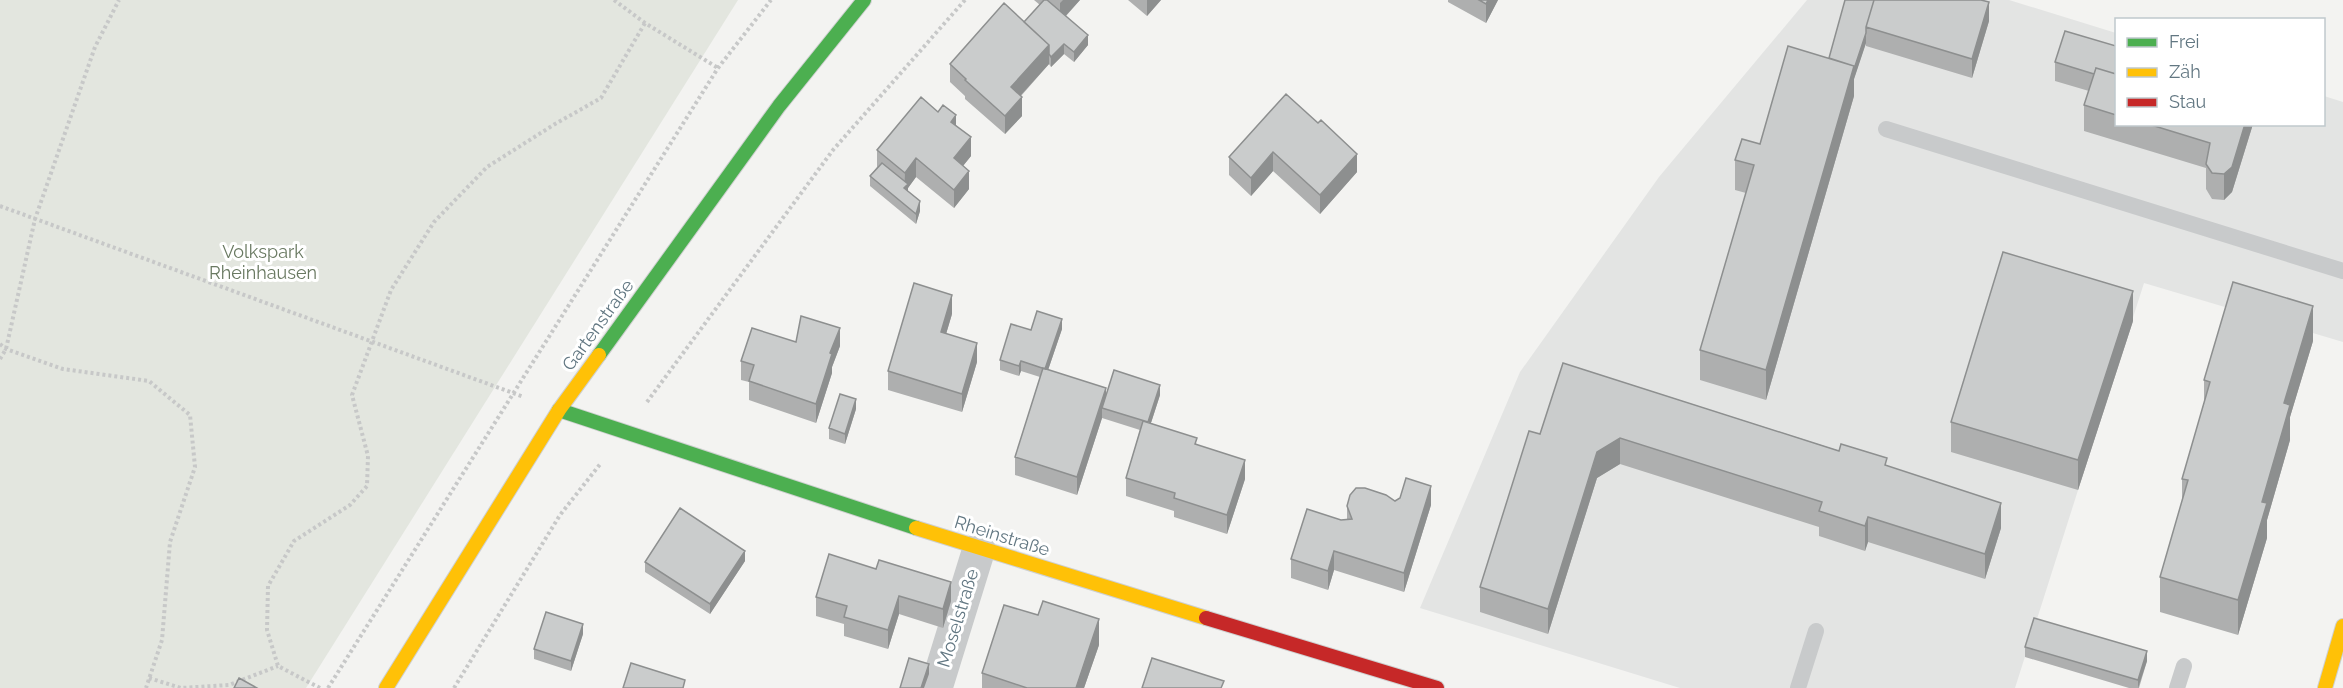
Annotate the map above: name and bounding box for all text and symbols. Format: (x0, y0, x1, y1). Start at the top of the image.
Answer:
legend (2115, 18, 2325, 126)
text: Frei (2169, 31, 2199, 52)
text: Zäh (2169, 61, 2201, 82)
text: Stau (2169, 91, 2206, 112)
park label: Volkspark Rheinhausen (209, 241, 317, 283)
street label: Gartenstraße (558, 275, 638, 374)
street label: Rheinstraße (952, 511, 1053, 560)
street label: Moselstraße (933, 566, 983, 670)

